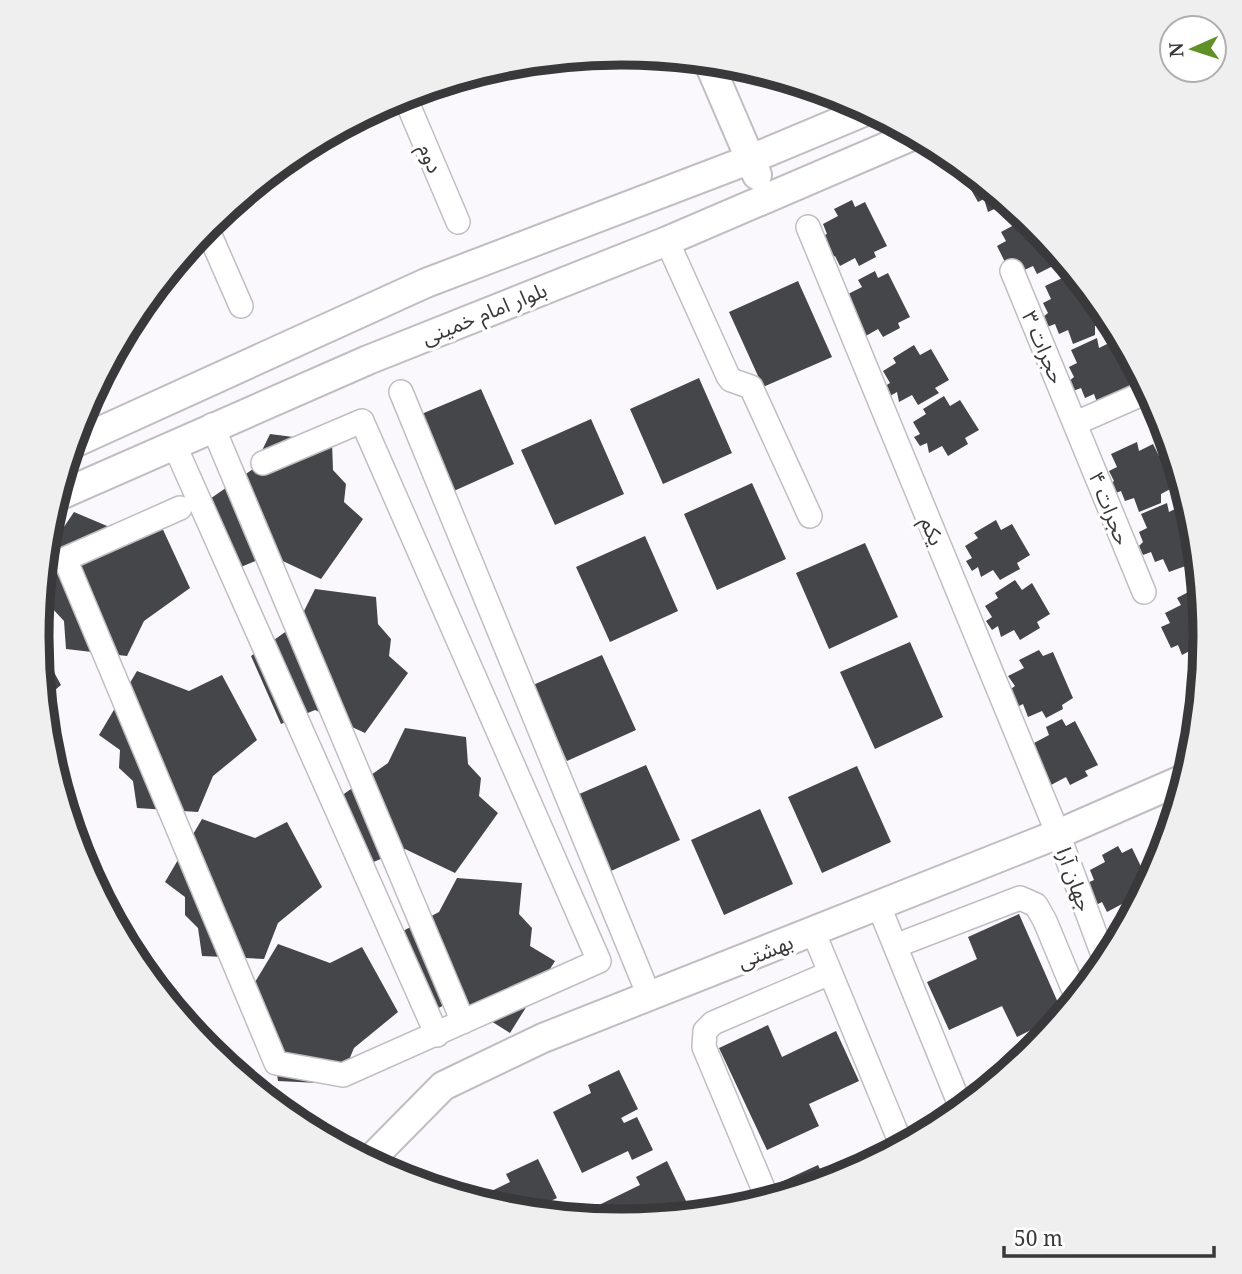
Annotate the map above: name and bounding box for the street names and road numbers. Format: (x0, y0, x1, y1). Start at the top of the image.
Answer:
street label: دوم (410, 139, 450, 178)
street label: بلوار امام خمینی (417, 275, 552, 354)
street label: حجرات ۳ (1016, 306, 1072, 388)
street label: حجرات ۴ (1083, 467, 1137, 549)
street label: یکم (913, 512, 951, 550)
street label: جهان آرا (1051, 843, 1099, 915)
street label: بهشتی (733, 927, 797, 975)

